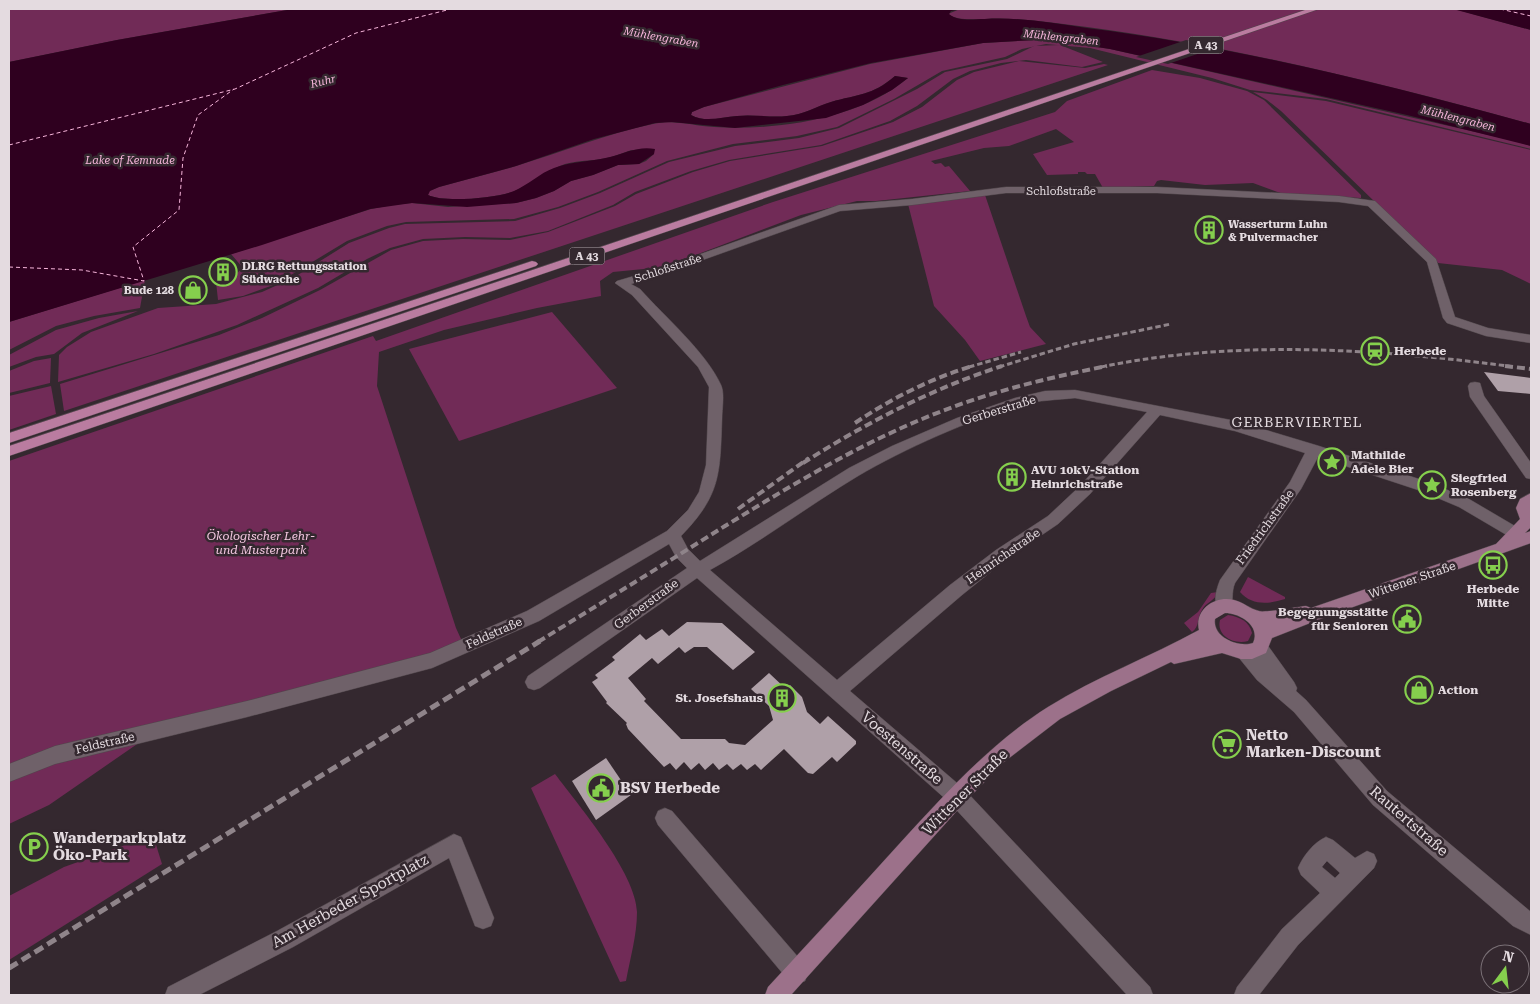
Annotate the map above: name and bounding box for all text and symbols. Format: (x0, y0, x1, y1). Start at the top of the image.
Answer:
water label: Mühlengraben (621, 24, 700, 51)
water label: Mühlengraben (1022, 27, 1100, 48)
road number: A 43 (1188, 36, 1224, 54)
water label: Ruhr (308, 72, 337, 91)
water label: Mühlengraben (1419, 103, 1496, 134)
water label: Lake of Kemnade (84, 154, 175, 167)
street label: Schloßstraße (1026, 185, 1096, 198)
building icon: Wasserturm Luhn & Pulvermacher (1194, 215, 1224, 245)
place label: Wasserturm Luhn & Pulvermacher (1228, 218, 1328, 244)
road number: A 43 (570, 248, 604, 264)
street label: Schloßstraße (633, 252, 703, 285)
building icon: DLRG Rettungsstation Südwache (208, 257, 238, 287)
place label: DLRG Rettungsstation Südwache (242, 260, 368, 286)
shop icon: Bude 128 (178, 275, 208, 305)
place label: Bude 128 (124, 284, 174, 297)
station icon: Herbede (1360, 336, 1390, 366)
place label: Herbede (1394, 344, 1446, 358)
street label: Gerberstraße (961, 392, 1038, 428)
district label: GERBERVIERTEL (1232, 414, 1362, 430)
place icon: Mathilde Adele Bier (1317, 447, 1347, 477)
place label: Mathilde Adele Bier (1351, 448, 1414, 476)
building icon: AVU 10kV-Station Heinrichstraße (997, 462, 1027, 492)
place label: AVU 10kV-Station Heinrichstraße (1031, 463, 1139, 491)
place icon: Siegfried Rosenberg (1417, 470, 1447, 500)
place label: Siegfried Rosenberg (1451, 471, 1517, 499)
street label: Friedrichstraße (1233, 487, 1297, 567)
street label: Heinrichstraße (963, 525, 1043, 587)
park label: Ökologischer Lehr- und Musterpark (207, 528, 315, 557)
bus stop icon: Herbede Mitte (1478, 550, 1508, 580)
street label: Wittener Straße (1367, 558, 1458, 601)
street label: Gerberstraße (611, 576, 681, 632)
place label: Herbede Mitte (1467, 582, 1519, 610)
public building icon: Begegnungsstätte für Senioren (1392, 604, 1422, 634)
place label: Begegnungsstätte für Senioren (1278, 605, 1388, 633)
street label: Feldstraße (464, 614, 525, 652)
shop icon: Action (1404, 675, 1434, 705)
building icon: St. Josefshaus (767, 683, 797, 713)
place label: Action (1438, 683, 1478, 697)
place label: St. Josefshaus (675, 691, 763, 705)
street label: Voestenstraße (858, 708, 946, 788)
place label: Netto Marken-Discount (1246, 726, 1381, 761)
street label: Feldstraße (74, 729, 136, 757)
supermarket icon: Netto Marken-Discount (1212, 729, 1242, 759)
street label: Wittener Straße (918, 745, 1012, 839)
public building icon: BSV Herbede (586, 773, 616, 803)
place label: BSV Herbede (620, 779, 720, 797)
street label: Rautertstraße (1366, 782, 1452, 860)
place label: Wanderparkplatz Öko-Park (53, 829, 186, 864)
parking icon: Wanderparkplatz Öko-Park (19, 832, 49, 862)
street label: Am Herbeder Sportplatz (269, 850, 431, 952)
north arrow (1480, 944, 1530, 994)
text: N (1501, 947, 1516, 966)

